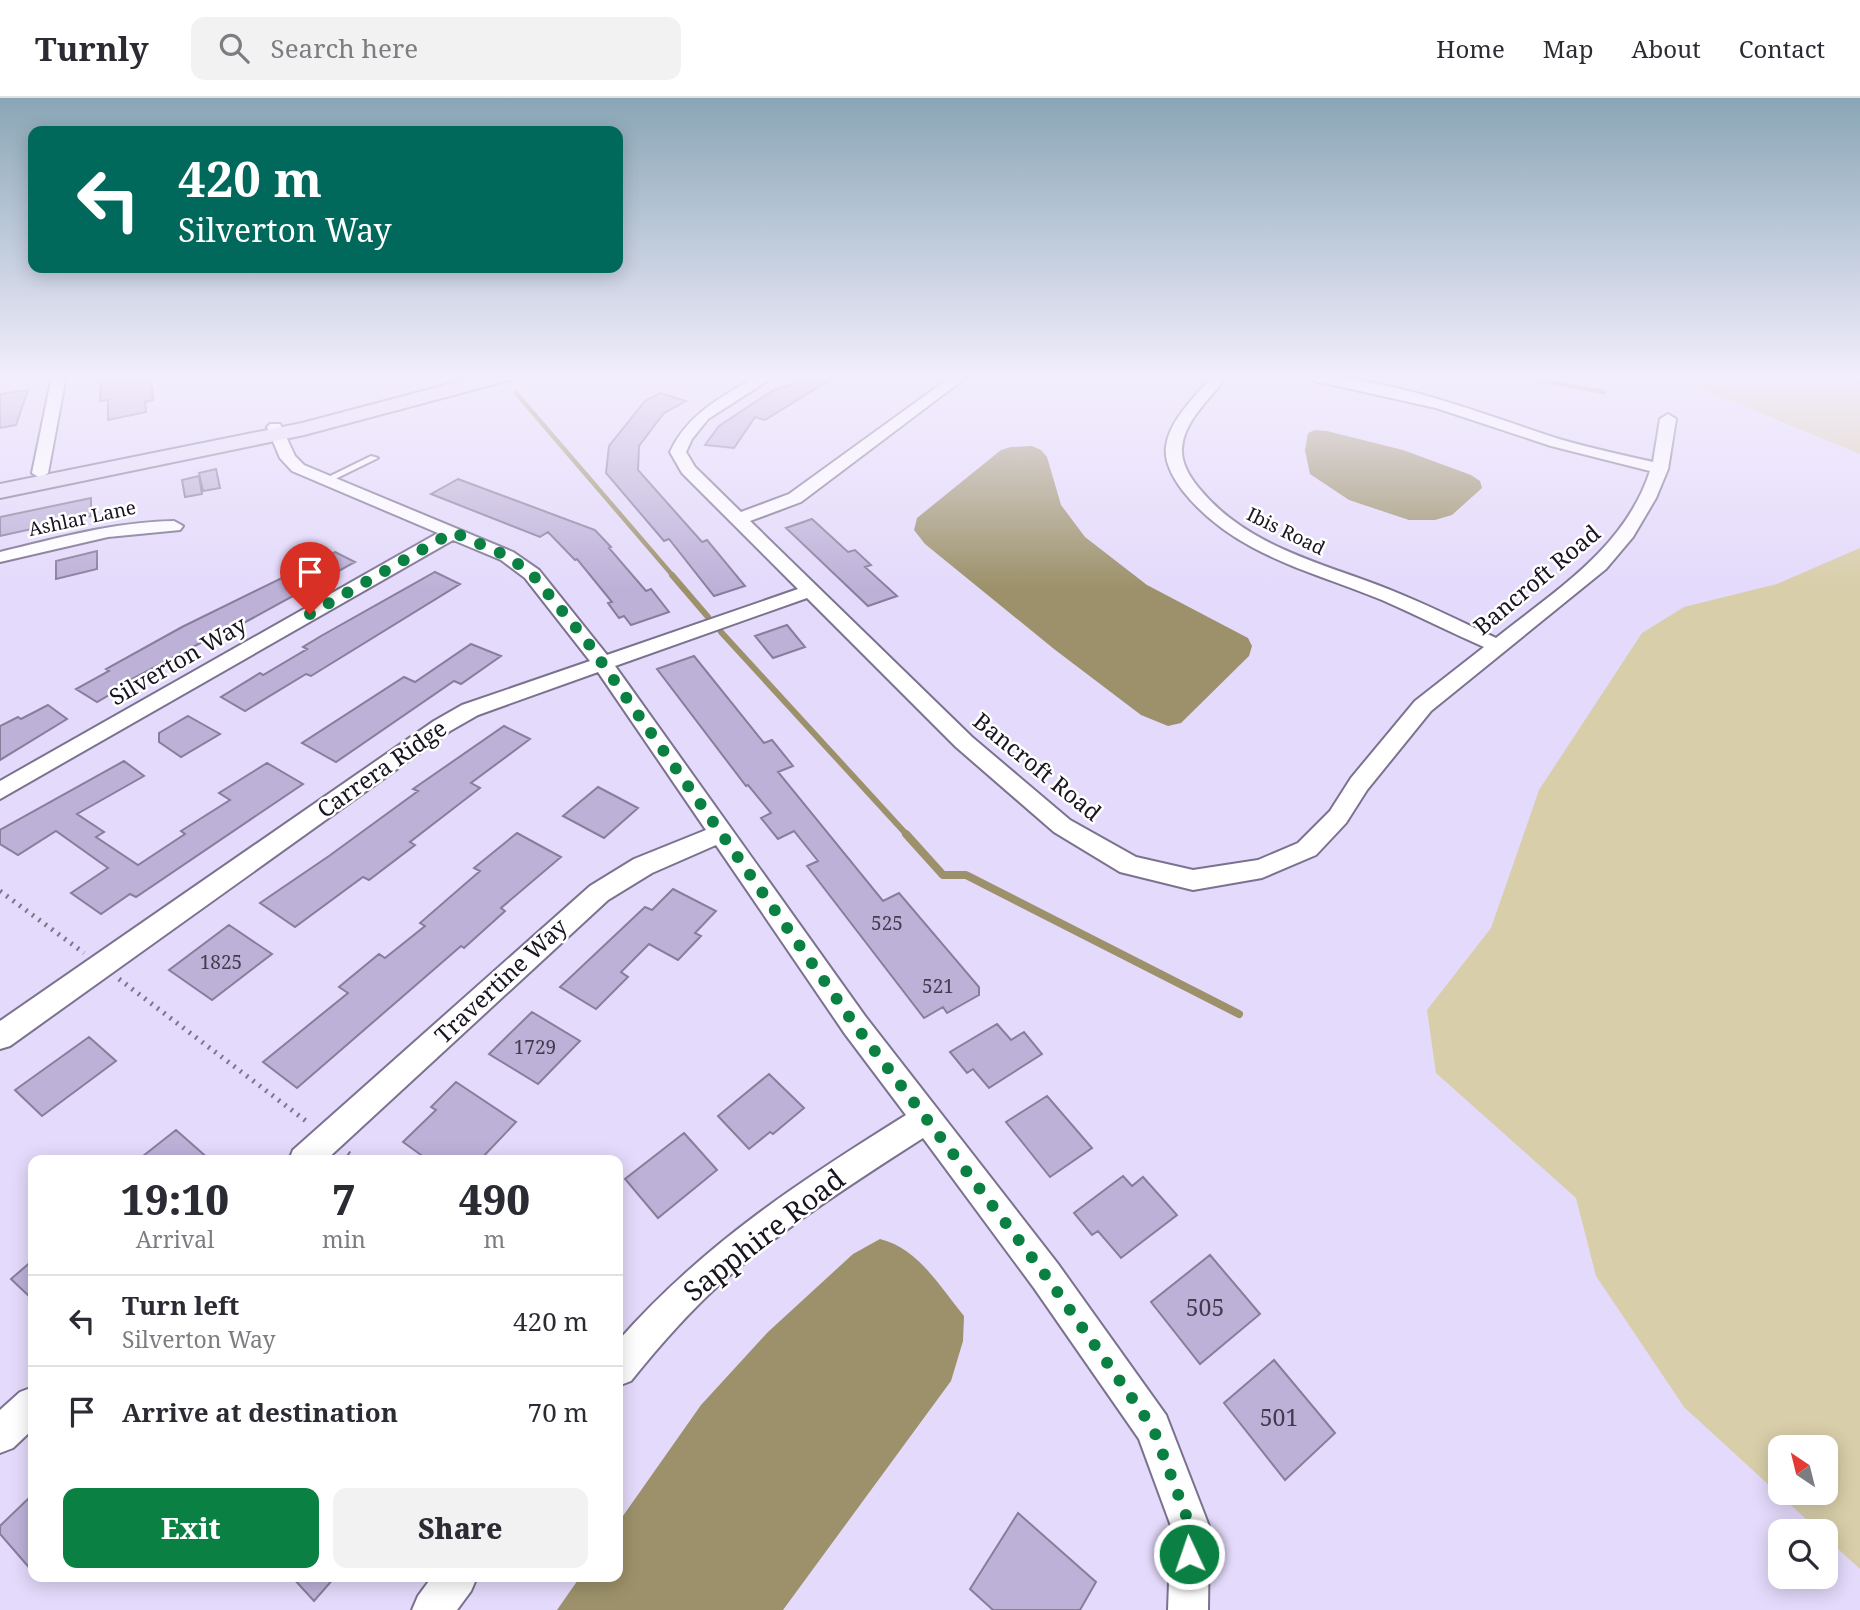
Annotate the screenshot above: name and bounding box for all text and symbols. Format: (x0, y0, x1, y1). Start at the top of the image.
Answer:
search box (191, 17, 681, 80)
text: Turnly (35, 26, 149, 71)
icon: search (215, 29, 253, 67)
text: Search here (271, 30, 418, 66)
text: Home (1436, 32, 1505, 65)
text: Map (1543, 32, 1594, 65)
text: About (1632, 32, 1701, 65)
text: Contact (1739, 32, 1825, 65)
text: 420 m (178, 145, 322, 211)
icon: left (63, 154, 154, 245)
text: Silverton Way (178, 208, 392, 251)
street label: Ashlar Lane (26, 494, 138, 542)
street label: Ibis Road (1243, 501, 1330, 561)
street label: Bancroft Road (1466, 517, 1606, 642)
pin (280, 542, 340, 614)
icon: arrive (291, 553, 329, 591)
street label: Silverton Way (103, 608, 252, 712)
street label: Bancroft Road (967, 705, 1108, 828)
street label: Carrera Ridge (310, 712, 453, 825)
street label: Travertine Way (427, 910, 574, 1050)
house number: 525 (871, 910, 903, 936)
house number: 1825 (200, 949, 242, 975)
house number: 521 (922, 973, 954, 999)
house number: 1729 (514, 1034, 556, 1060)
street label: Sapphire Road (675, 1159, 852, 1309)
text: 19:10 (121, 1170, 229, 1227)
text: 7 (332, 1170, 356, 1227)
text: 490 (459, 1170, 530, 1227)
text: Arrival (136, 1223, 214, 1255)
text: min (322, 1223, 366, 1255)
text: m (484, 1223, 505, 1255)
text: Turn left (122, 1287, 239, 1323)
house number: 505 (1186, 1291, 1224, 1323)
icon: left (63, 1302, 101, 1340)
text: 420 m (513, 1303, 588, 1339)
text: Silverton Way (122, 1323, 276, 1355)
icon: arrive (63, 1393, 101, 1431)
text: Arrive at destination (122, 1394, 398, 1430)
text: 70 m (528, 1394, 588, 1430)
house number: 501 (1260, 1401, 1298, 1433)
north arrow (1768, 1435, 1838, 1505)
map controls (1768, 1435, 1838, 1589)
button: Exit (63, 1488, 319, 1568)
button: Share (333, 1488, 588, 1568)
position arrow (1152, 1517, 1226, 1591)
button: search (1768, 1519, 1838, 1589)

